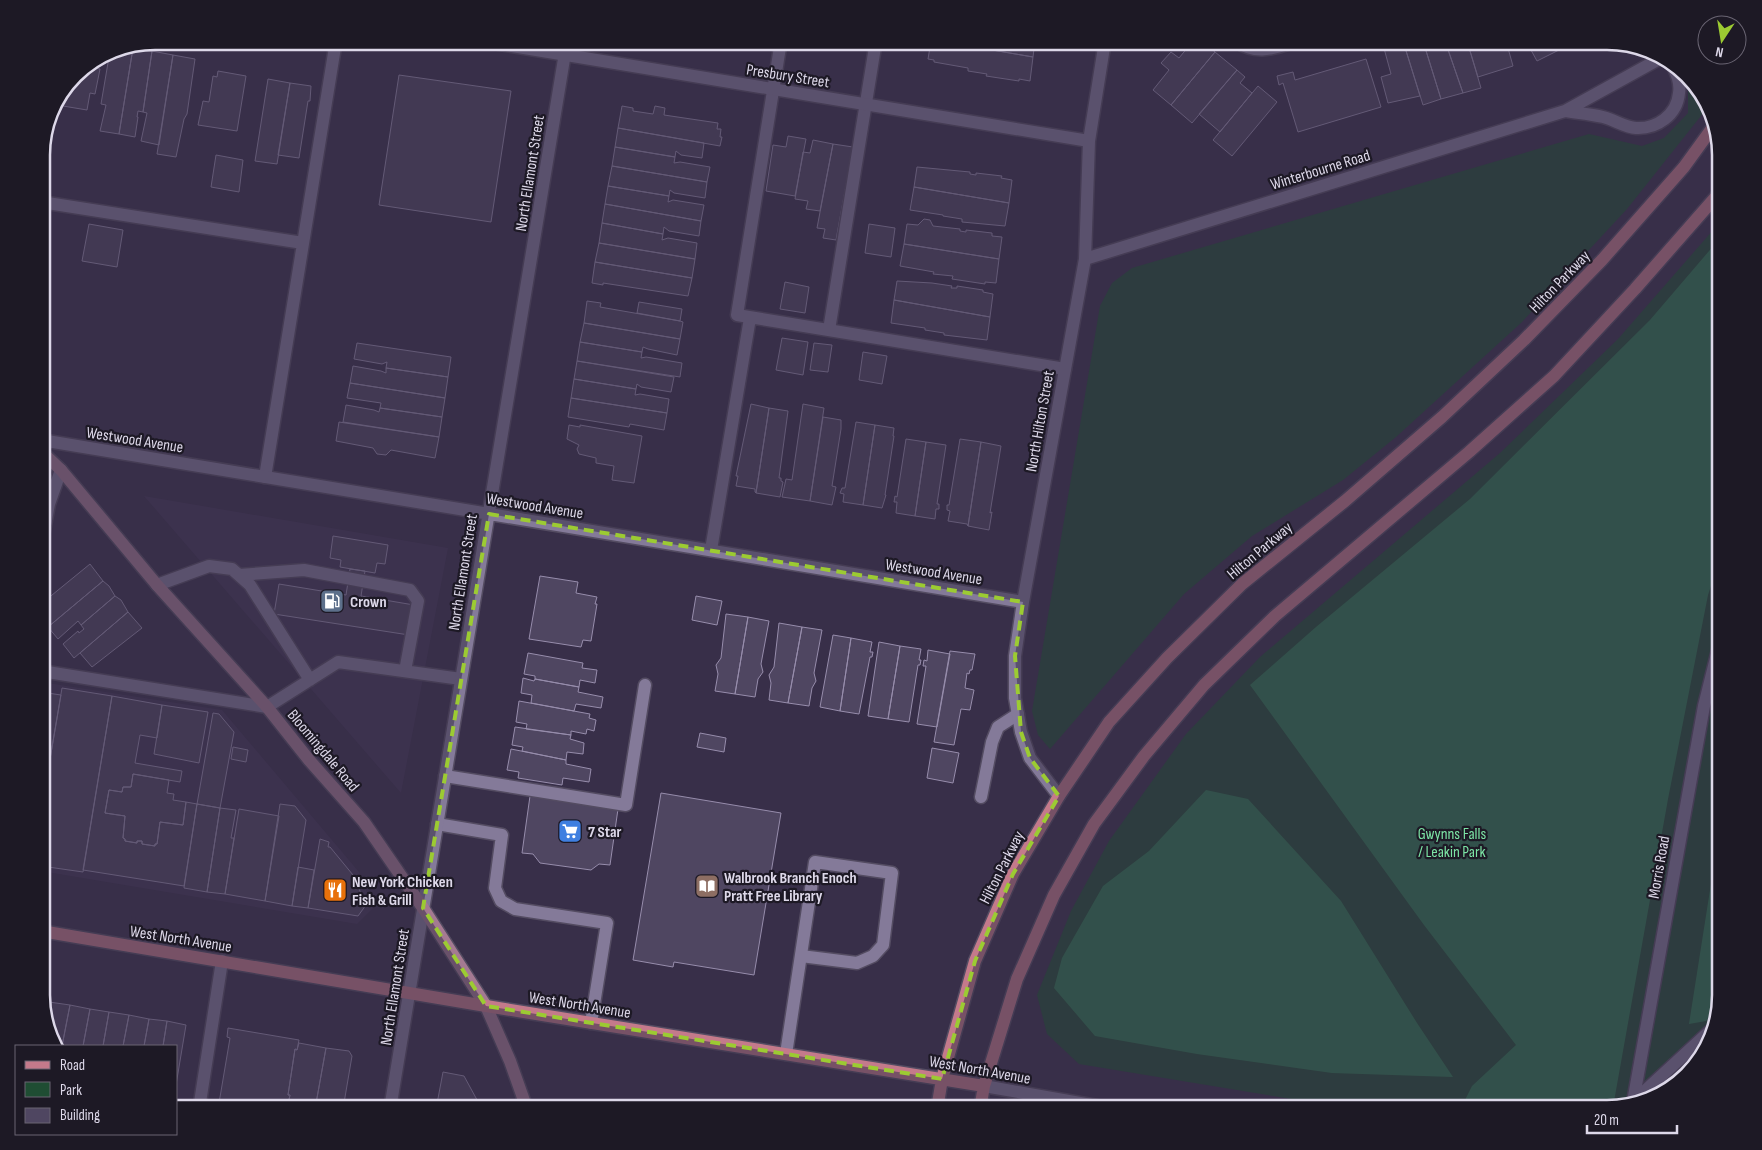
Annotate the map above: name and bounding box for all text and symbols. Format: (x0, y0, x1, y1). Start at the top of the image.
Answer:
north arrow (1697, 15, 1747, 65)
text: N (1714, 43, 1725, 61)
street label: Presbury Street (745, 61, 831, 92)
street label: North Ellamont Street (512, 114, 549, 233)
street label: Winterbourne Road (1268, 146, 1373, 195)
street label: Hilton Parkway (1526, 247, 1594, 317)
street label: North Hilton Street (1022, 369, 1059, 473)
street label: Westwood Avenue (85, 423, 185, 458)
street label: Westwood Avenue (485, 489, 585, 524)
street label: North Ellamont Street (445, 513, 482, 632)
street label: Hilton Parkway (1223, 518, 1296, 584)
street label: Westwood Avenue (884, 555, 984, 590)
fuel station icon: Crown (319, 588, 345, 614)
place label: Crown (350, 593, 387, 612)
street label: Bloomingdale Road (283, 706, 363, 796)
supermarket icon: 7 Star (557, 818, 583, 844)
place label: 7 Star (588, 823, 622, 842)
park label: Gwynns Falls / Leakin Park (1418, 825, 1487, 862)
street label: Hilton Parkway (976, 828, 1029, 907)
street label: Morris Road (1645, 834, 1674, 900)
place label: Walbrook Branch Enoch Pratt Free Library (724, 869, 857, 906)
place label: New York Chicken Fish & Grill (352, 873, 453, 910)
library icon: Walbrook Branch Enoch Pratt Free Library (694, 873, 720, 899)
restaurant icon: New York Chicken Fish & Grill (322, 877, 348, 903)
street label: West North Avenue (129, 922, 233, 957)
street label: North Ellamont Street (377, 928, 414, 1047)
street label: West North Avenue (528, 988, 632, 1023)
legend (15, 1045, 178, 1135)
street label: West North Avenue (928, 1052, 1032, 1089)
text: Road (60, 1056, 85, 1075)
text: Park (60, 1081, 82, 1100)
scale bar (1587, 1102, 1677, 1134)
text: Building (60, 1106, 100, 1125)
text: 20 m (1594, 1111, 1619, 1130)

